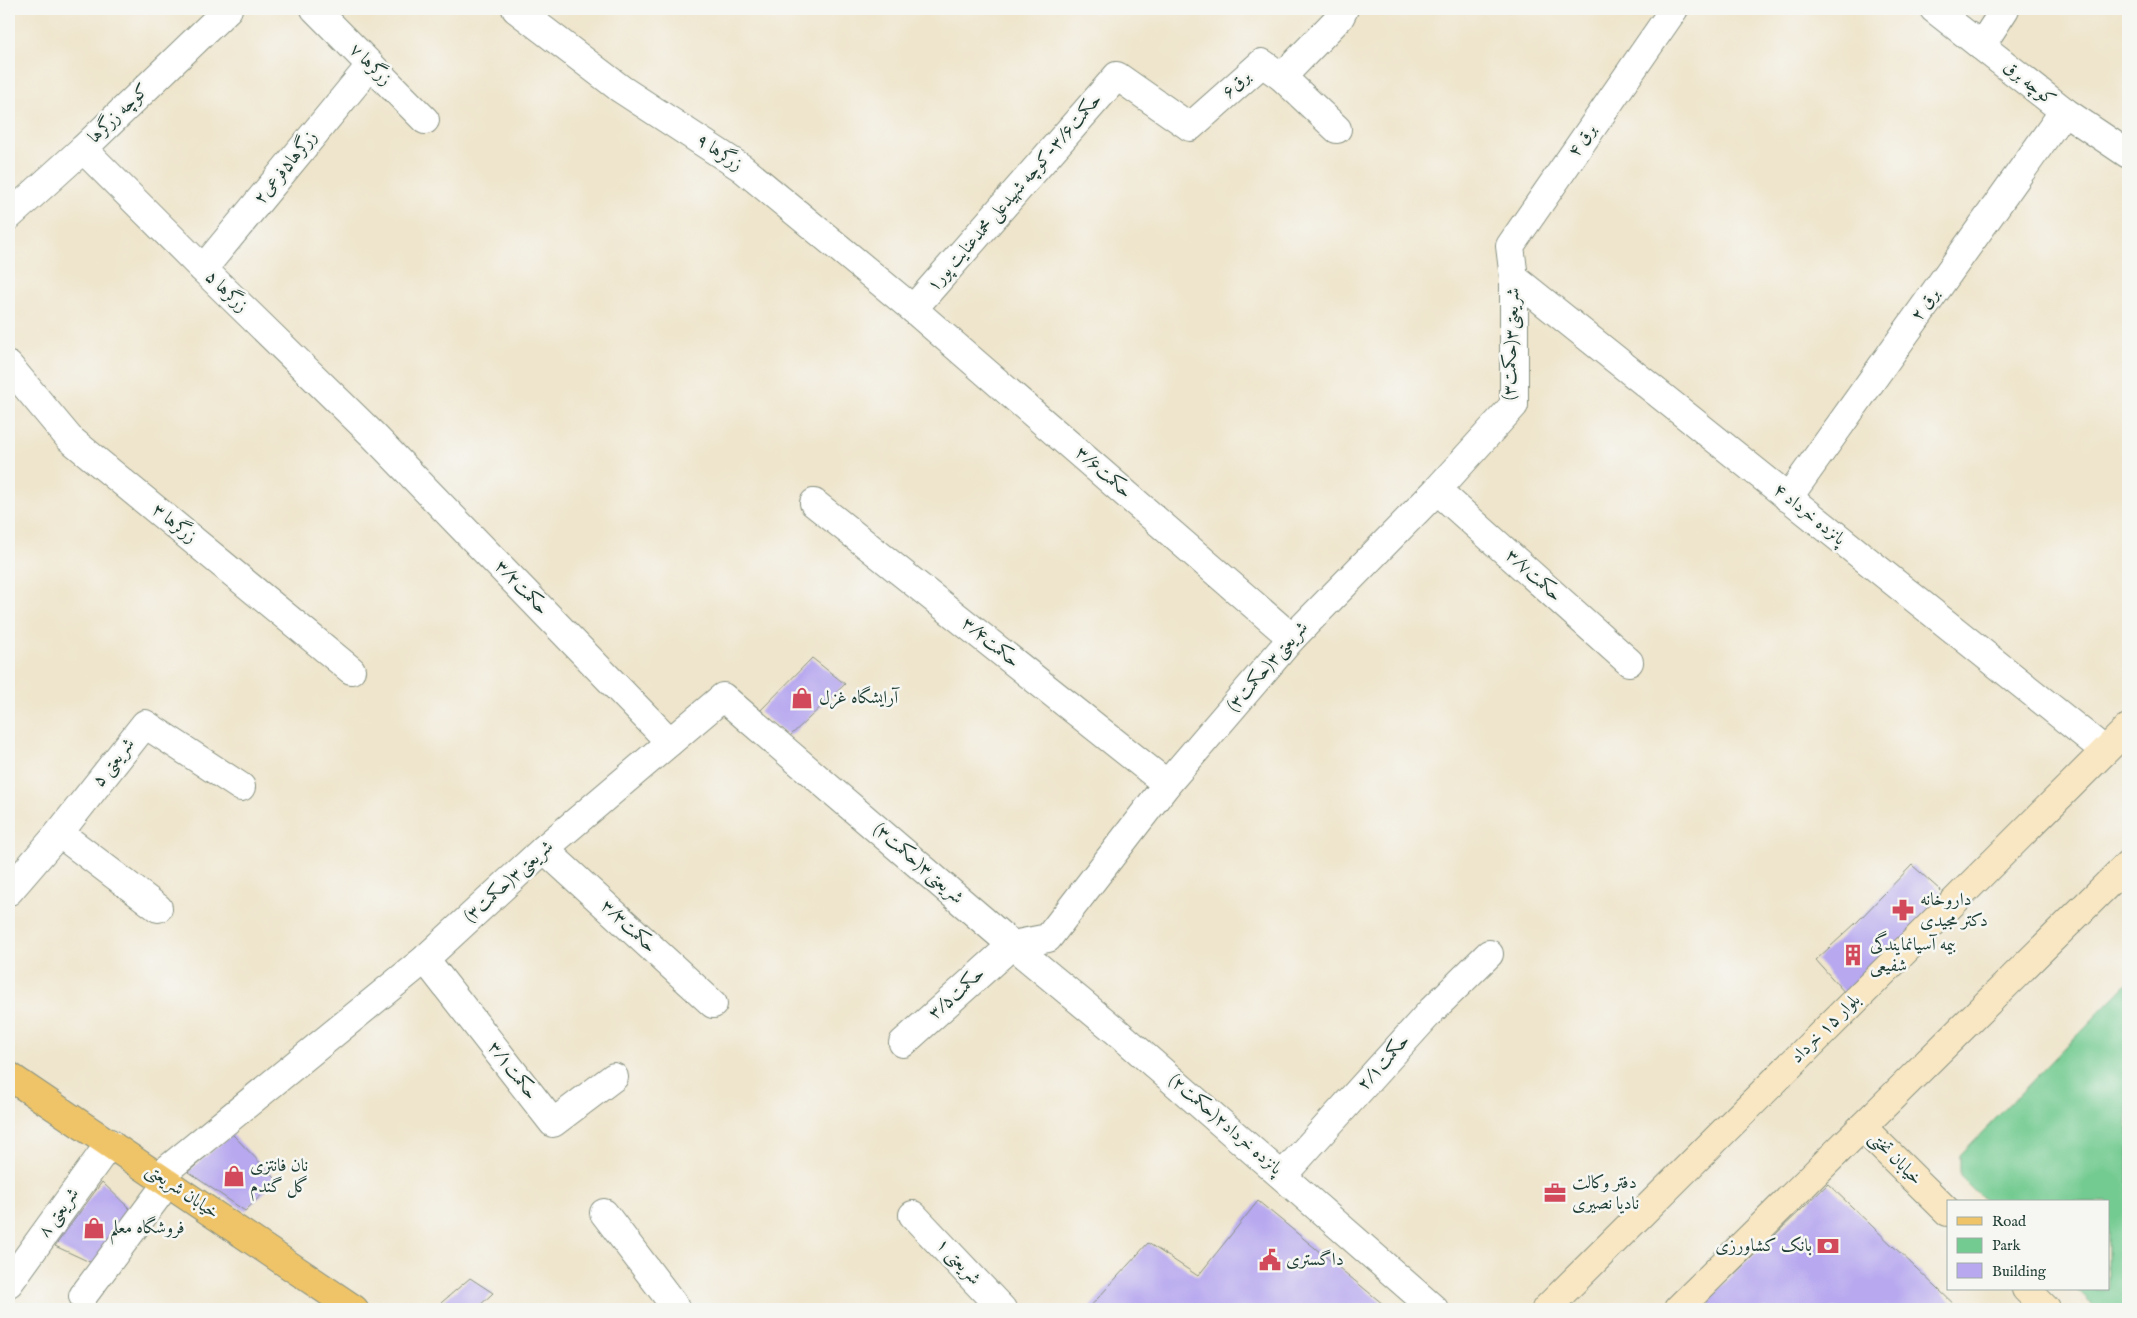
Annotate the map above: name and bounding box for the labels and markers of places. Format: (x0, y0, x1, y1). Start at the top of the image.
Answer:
shop icon: آرایشگاه غزل (789, 685, 815, 711)
place label: آرایشگاه غزل (819, 685, 900, 710)
place label: داروخانه دکتر مجیدی (1920, 889, 1988, 933)
pharmacy icon: داروخانه دکتر مجیدی (1890, 897, 1916, 923)
place label: بیمه آسیانمایندگی شفیعی (1870, 930, 1956, 978)
building icon: بیمه آسیانمایندگی شفیعی (1840, 942, 1866, 968)
place label: نان فانتزی گل گندم (250, 1155, 308, 1202)
shop icon: نان فانتزی گل گندم (221, 1163, 247, 1189)
place label: دفتر وکالت نادیا نصیری (1572, 1172, 1639, 1216)
office icon: دفتر وکالت نادیا نصیری (1542, 1180, 1568, 1206)
shop icon: فروشگاه معلم (81, 1215, 107, 1241)
place label: فروشگاه معلم (110, 1215, 185, 1245)
bank icon: بانک کشاورزی (1815, 1233, 1841, 1259)
place label: بانک کشاورزی (1715, 1235, 1812, 1258)
public building icon: داگستری (1257, 1247, 1283, 1273)
place label: داگستری (1286, 1249, 1344, 1272)

